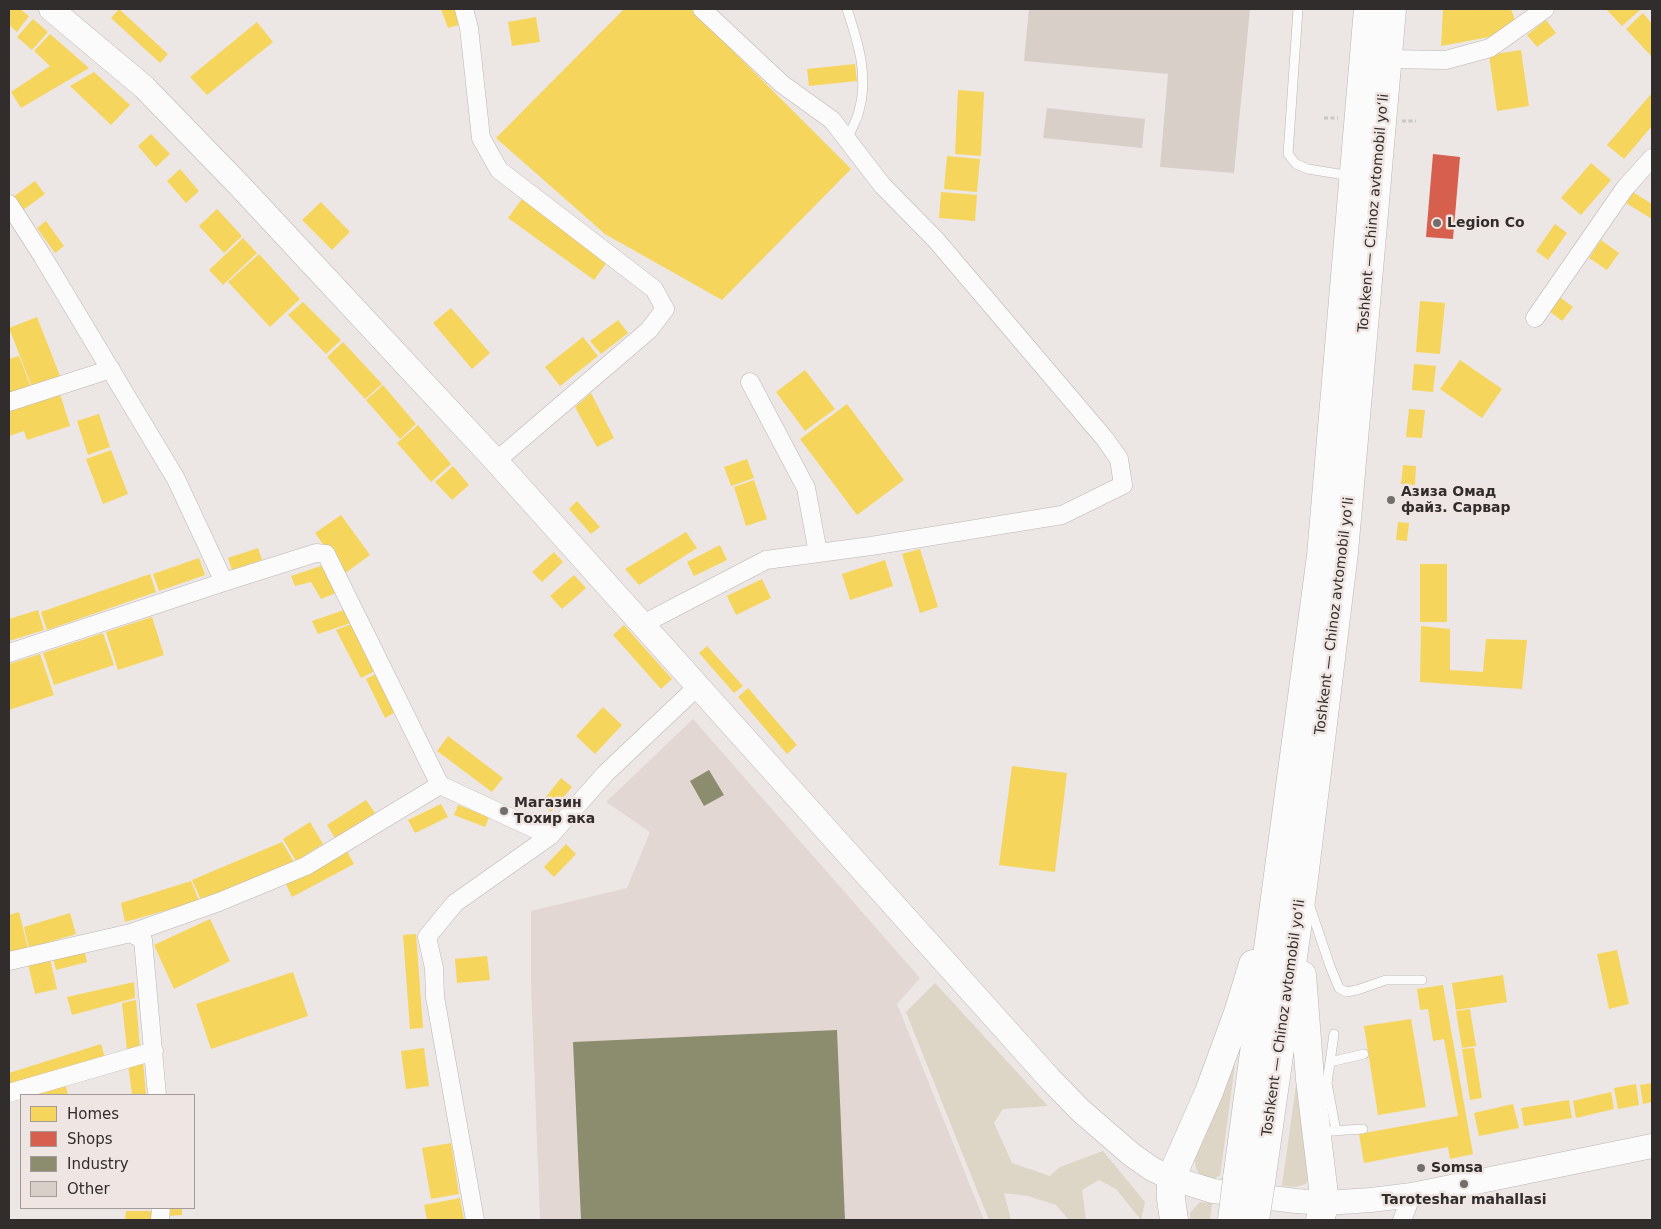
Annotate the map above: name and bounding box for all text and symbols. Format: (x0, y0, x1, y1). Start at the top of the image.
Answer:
street label: Toshkent — Chinoz avtomobil yoʻli (1355, 93, 1393, 333)
place label: Legion Co (1447, 215, 1525, 231)
marker: Legion Co (1431, 217, 1443, 229)
place label: Азиза Омад файз. Сарвар (1401, 484, 1511, 516)
marker: Азиза Омад файз. Сарвар (1385, 494, 1397, 506)
street label: Toshkent — Chinoz avtomobil yoʻli (1312, 496, 1358, 736)
place label: Магазин Тохир ака (514, 795, 595, 828)
marker: Магазин Тохир ака (498, 805, 510, 817)
street label: Toshkent — Chinoz avtomobil yoʻli (1259, 898, 1309, 1138)
legend (20, 1094, 195, 1209)
text: Homes (67, 1105, 119, 1123)
text: Shops (67, 1130, 113, 1148)
text: Industry (67, 1155, 129, 1173)
place label: Somsa (1431, 1160, 1483, 1176)
marker: Somsa (1415, 1162, 1427, 1174)
marker: Taroteshar mahallasi (1458, 1178, 1470, 1190)
text: Other (67, 1180, 110, 1198)
place label: Taroteshar mahallasi (1381, 1192, 1547, 1208)

